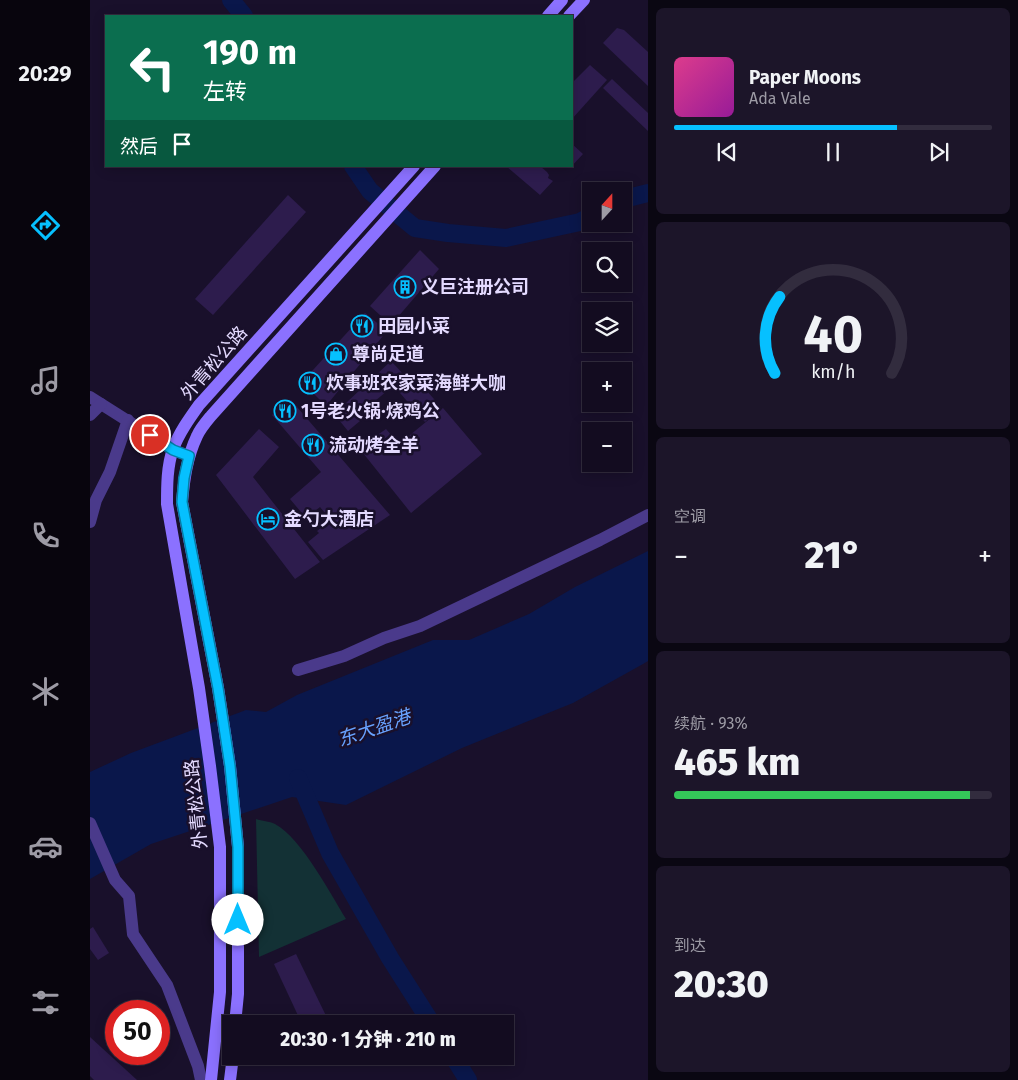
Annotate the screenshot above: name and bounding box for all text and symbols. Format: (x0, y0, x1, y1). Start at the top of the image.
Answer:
text: 190 m (203, 31, 297, 73)
icon: left (120, 35, 185, 100)
text: 20:29 (19, 60, 72, 87)
text: Paper Moons (749, 66, 861, 89)
text: 左转 (203, 78, 247, 105)
text: Ada Vale (749, 89, 811, 108)
icon: arrive (168, 130, 196, 158)
text: 然后 (120, 135, 158, 158)
icon: previous (713, 138, 741, 166)
icon: pause (819, 138, 847, 166)
icon: next (925, 138, 953, 166)
north arrow (582, 182, 632, 232)
map controls (582, 182, 632, 472)
icon: directions (28, 208, 63, 243)
button: search (582, 242, 632, 292)
building icon: 义巨注册公司 (393, 275, 417, 299)
place label: 义巨注册公司 (421, 276, 529, 298)
button: layers (582, 302, 632, 352)
text: 40 (803, 303, 863, 366)
restaurant icon: 田园小菜 (350, 314, 374, 338)
place label: 田园小菜 (378, 315, 450, 337)
street label: 外青松公路 (176, 322, 252, 404)
shop icon: 尊尚足道 (324, 342, 348, 366)
place label: 尊尚足道 (352, 343, 424, 365)
text: km/h (811, 361, 855, 383)
button: + (582, 362, 632, 412)
icon: music (28, 363, 63, 398)
restaurant icon: 炊事班农家菜海鲜大咖 (298, 371, 322, 395)
place label: 炊事班农家菜海鲜大咖 (326, 372, 506, 394)
restaurant icon: 1号老火锅·烧鸡公 (273, 399, 297, 423)
place label: 1号老火锅·烧鸡公 (301, 400, 440, 422)
pin (129, 414, 171, 456)
icon: arrive (136, 421, 164, 449)
button: − (582, 422, 632, 472)
restaurant icon: 流动烤全羊 (301, 433, 325, 457)
place label: 流动烤全羊 (329, 434, 419, 456)
hotel icon: 金勺大酒店 (256, 507, 280, 531)
text: 空调 (674, 507, 706, 526)
place label: 金勺大酒店 (284, 508, 374, 530)
icon: phone (28, 518, 63, 553)
text: 21° (805, 532, 861, 578)
text: − (674, 540, 688, 573)
text: + (978, 540, 992, 573)
icon: climate (28, 674, 63, 709)
water label: 东大盈港 (334, 704, 417, 751)
text: 续航 · 93% (674, 714, 748, 733)
text: 465 km (674, 739, 800, 785)
street label: 外青松公路 (180, 758, 212, 850)
icon: car (28, 829, 63, 864)
position arrow (211, 893, 263, 945)
text: 到达 (674, 936, 706, 955)
text: 20:30 (674, 961, 769, 1007)
icon: filters (28, 985, 63, 1020)
speed limit sign: 50 (105, 1000, 170, 1065)
text: 20:30 · 1 分钟 · 210 m (280, 1028, 456, 1051)

